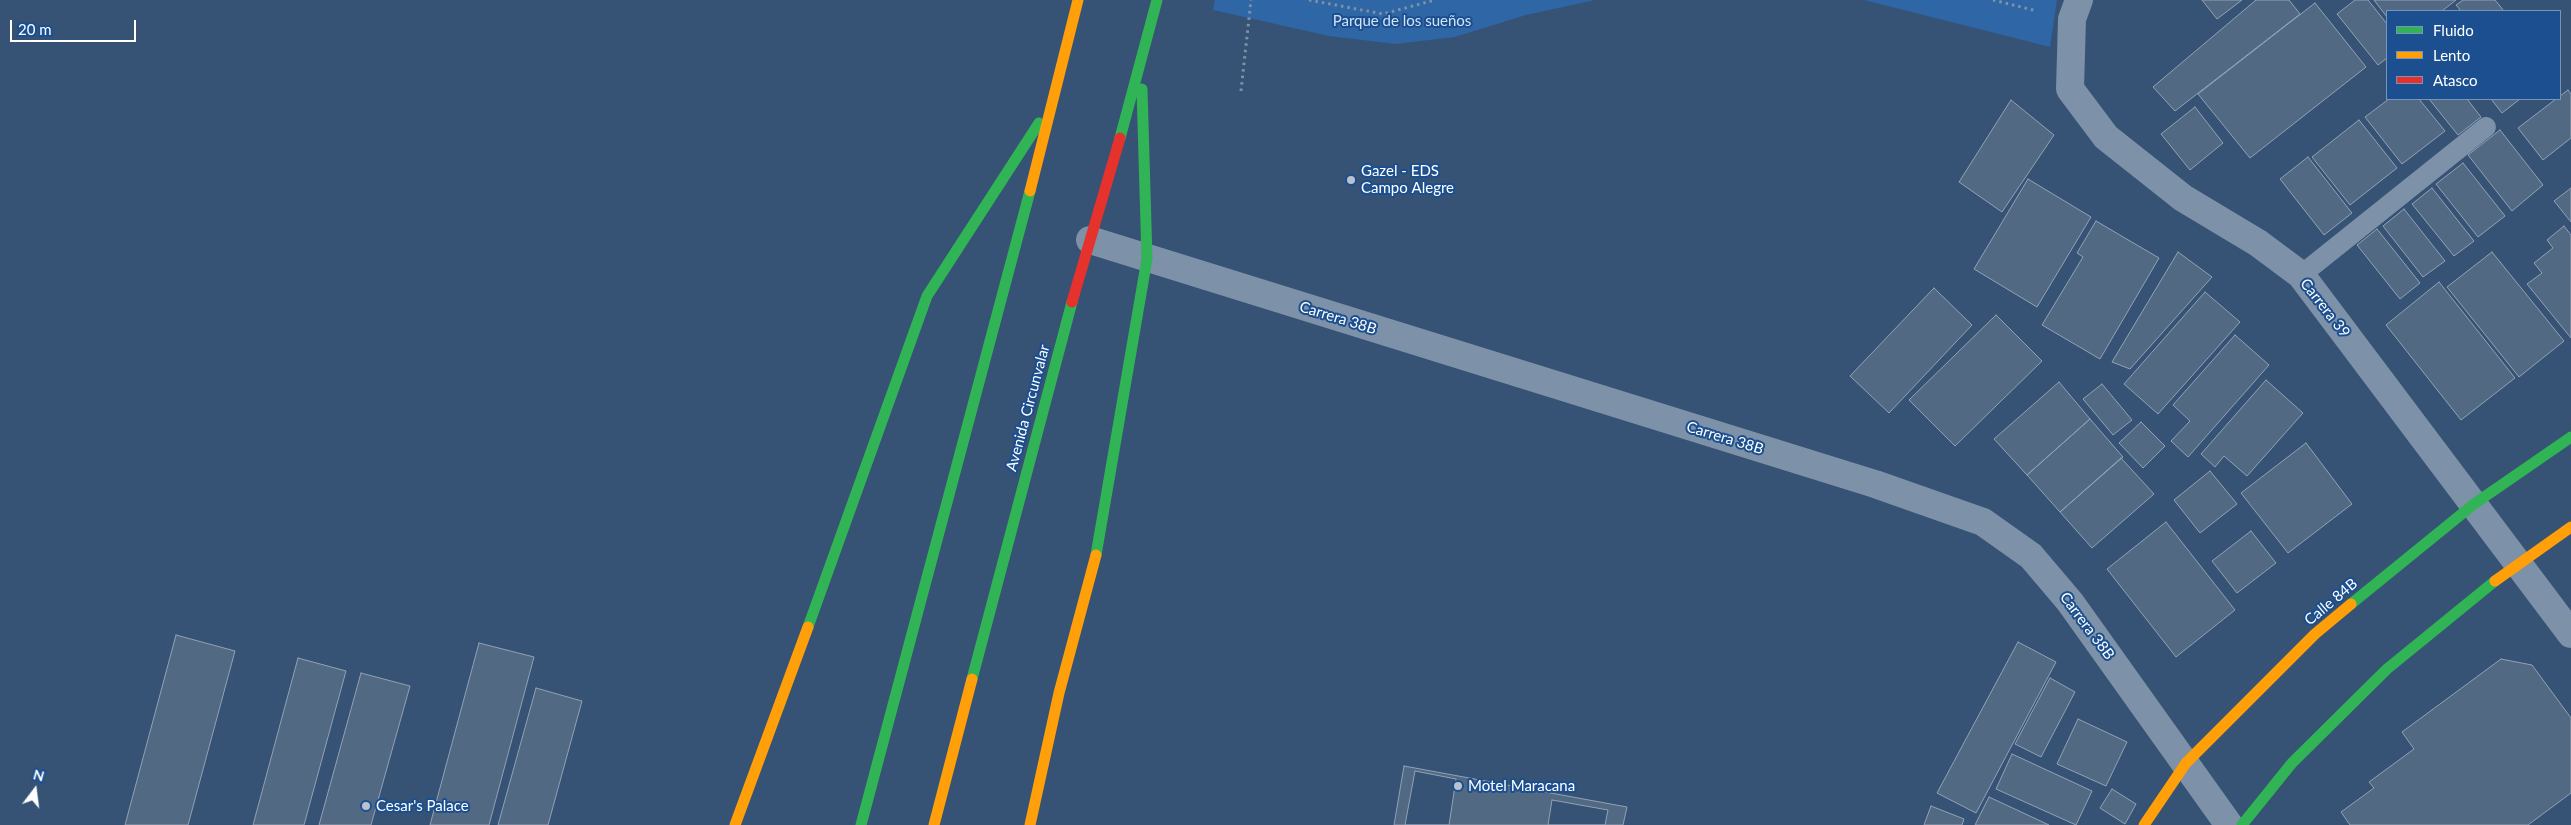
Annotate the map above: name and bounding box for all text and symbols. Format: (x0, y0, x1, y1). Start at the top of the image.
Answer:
scale bar (12, 10, 139, 42)
legend (2386, 10, 2561, 100)
park label: Parque de los sueños (1333, 12, 1471, 30)
text: 20 m (18, 20, 52, 38)
text: Fluido (2433, 21, 2474, 39)
text: Lento (2433, 46, 2470, 64)
text: Atasco (2433, 71, 2478, 89)
place label: Gazel - EDS Campo Alegre (1361, 162, 1454, 197)
marker: Gazel - EDS Campo Alegre (1345, 174, 1357, 186)
street label: Carrera 39 (2296, 275, 2354, 341)
street label: Carrera 38B (1297, 298, 1379, 338)
street label: Avenida Circunvalar (1002, 343, 1054, 473)
street label: Carrera 38B (1684, 418, 1766, 458)
street label: Calle 84B (2301, 575, 2361, 629)
street label: Carrera 38B (2056, 589, 2118, 663)
north arrow (10, 765, 60, 815)
text: N (32, 765, 46, 785)
place label: Motel Maracana (1468, 777, 1575, 795)
marker: Motel Maracana (1452, 780, 1464, 792)
place label: Cesar's Palace (376, 797, 469, 815)
marker: Cesar's Palace (360, 800, 372, 812)

